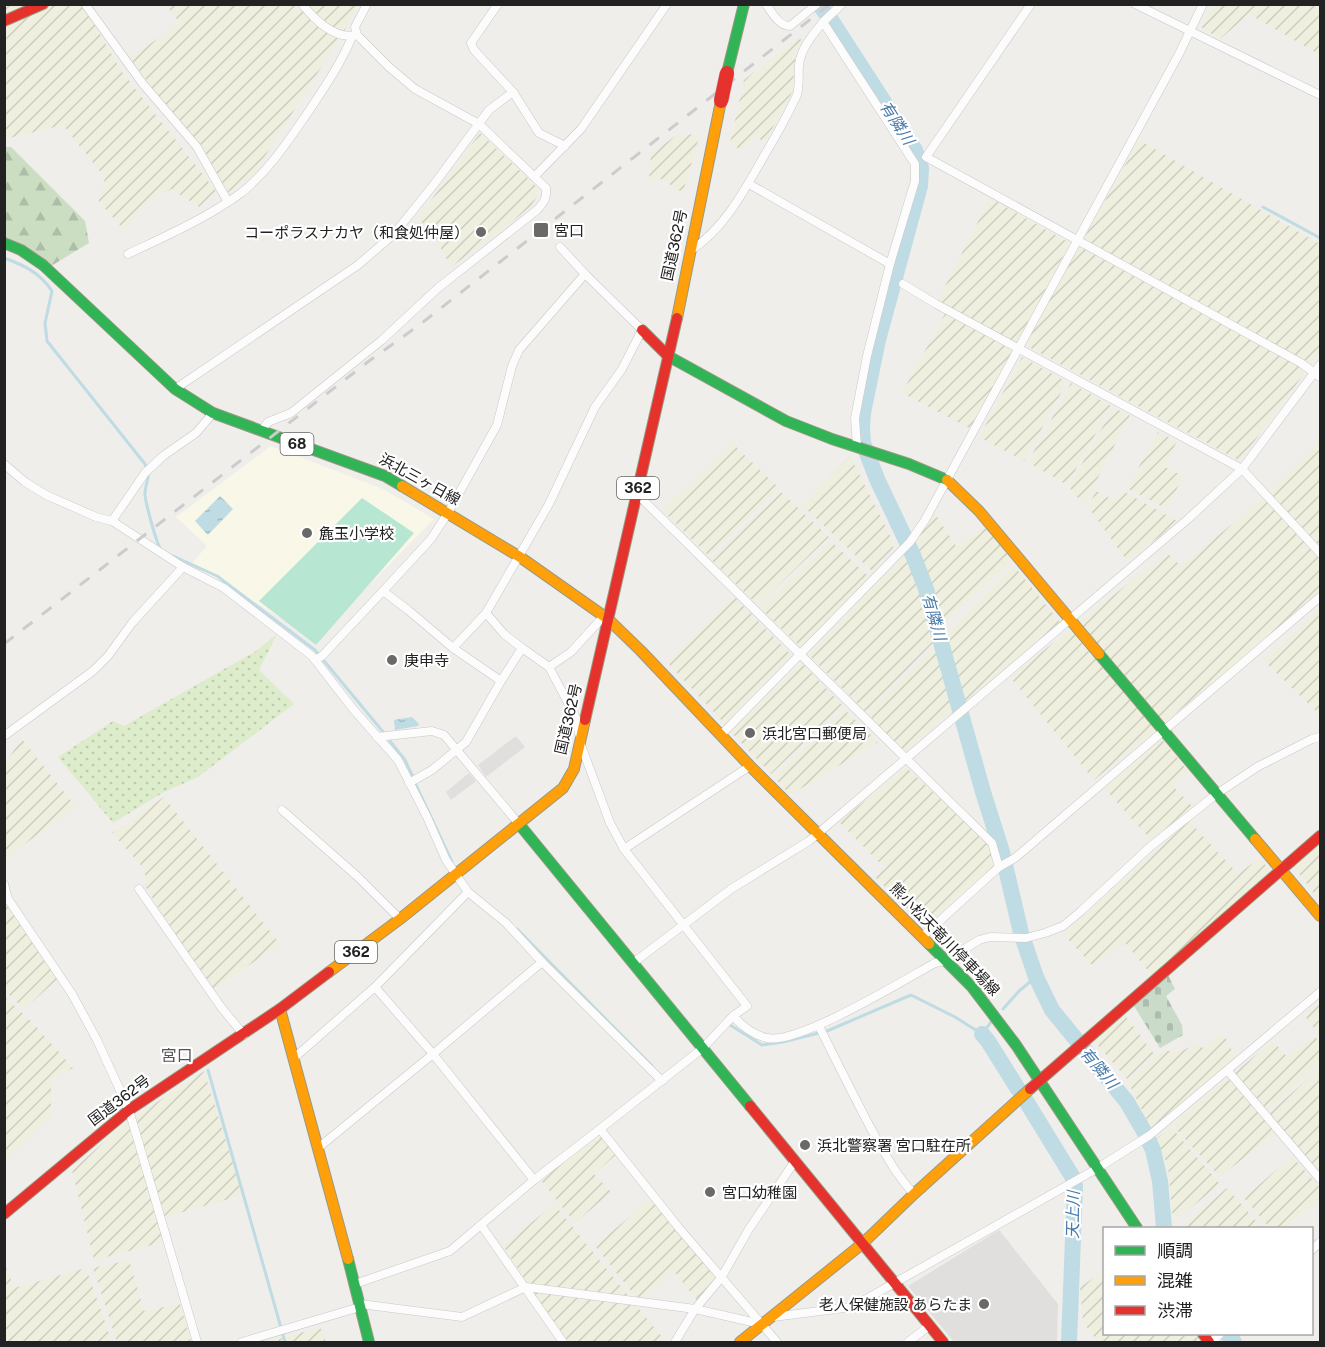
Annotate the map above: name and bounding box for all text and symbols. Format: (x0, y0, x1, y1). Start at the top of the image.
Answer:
water label: 有隣川 (876, 98, 919, 150)
street label: 国道362号 (658, 208, 690, 282)
marker: 宮口 (532, 221, 550, 239)
place label: 宮口 (554, 222, 584, 239)
place label: コーポラスナカヤ（和食処仲屋） (244, 224, 469, 241)
marker: コーポラスナカヤ（和食処仲屋） (474, 225, 488, 239)
road number: 68 (280, 433, 314, 455)
street label: 浜北三ヶ日線 (377, 450, 463, 508)
road number: 362 (617, 477, 659, 499)
place label: 麁玉小学校 (319, 525, 394, 542)
marker: 麁玉小学校 (300, 526, 314, 540)
water label: 有隣川 (918, 591, 950, 645)
place label: 庚申寺 (404, 652, 449, 669)
marker: 庚申寺 (385, 653, 399, 667)
street label: 国道362号 (552, 682, 584, 756)
place label: 浜北宮口郵便局 (762, 725, 867, 742)
marker: 浜北宮口郵便局 (743, 726, 757, 740)
street label: 熊小松天竜川停車場線 (887, 879, 1003, 999)
road number: 362 (335, 941, 377, 963)
water label: 有隣川 (1076, 1044, 1123, 1094)
district label: 宮口 (161, 1046, 193, 1065)
street label: 国道362号 (85, 1071, 153, 1129)
place label: 浜北警察署 宮口駐在所 (817, 1137, 971, 1154)
marker: 浜北警察署 宮口駐在所 (798, 1138, 812, 1152)
place label: 宮口幼稚園 (722, 1184, 797, 1201)
marker: 宮口幼稚園 (703, 1185, 717, 1199)
water label: 天上川 (1063, 1189, 1083, 1239)
legend (1103, 1227, 1313, 1335)
text: 順調 (1157, 1240, 1193, 1261)
text: 混雑 (1157, 1270, 1193, 1291)
place label: 老人保健施設 あらたま (819, 1296, 972, 1313)
marker: 老人保健施設 あらたま (977, 1297, 991, 1311)
text: 渋滞 (1157, 1300, 1193, 1321)

